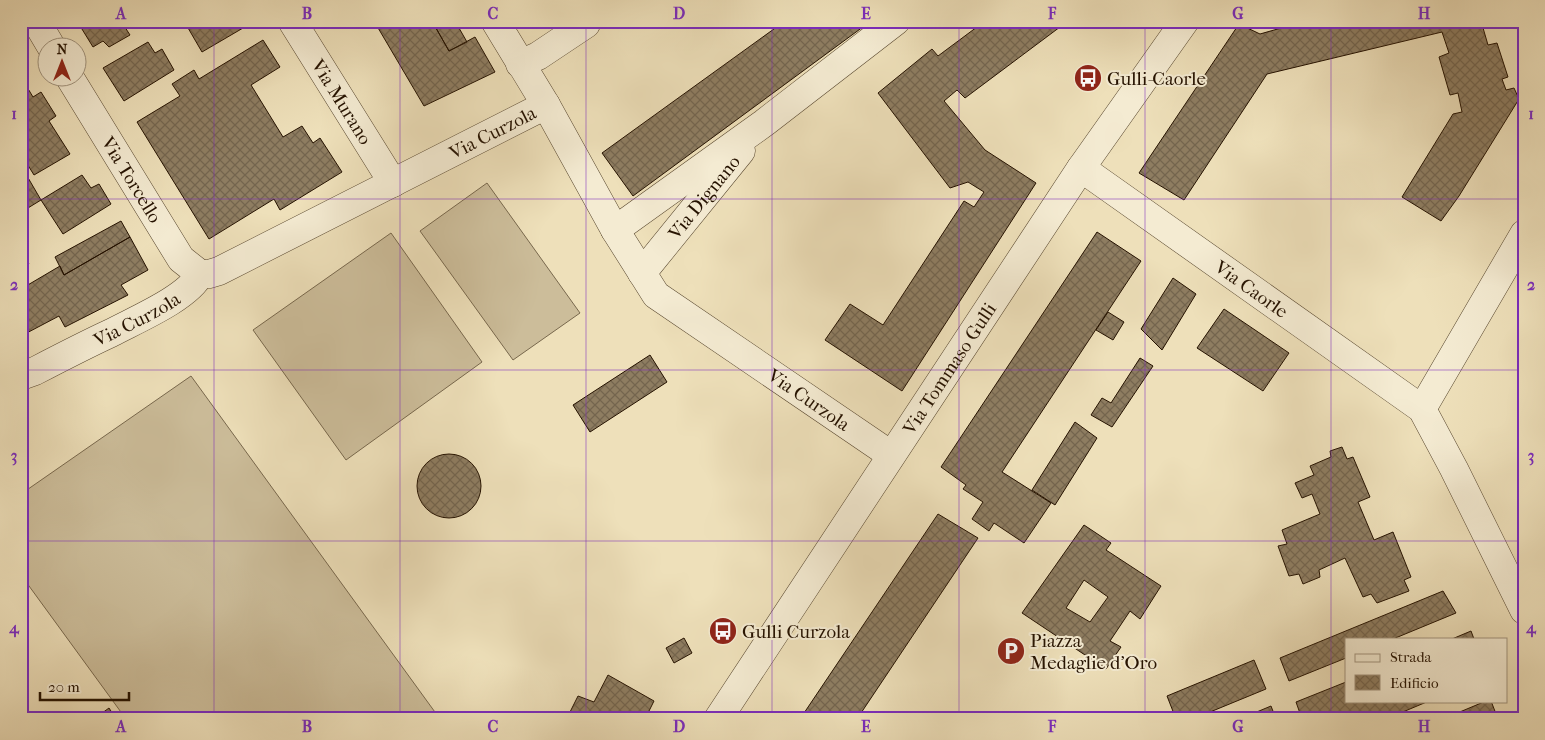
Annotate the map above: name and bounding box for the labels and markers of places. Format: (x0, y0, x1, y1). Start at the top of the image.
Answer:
bus stop icon: Gulli-Caorle (1073, 63, 1103, 93)
place label: Gulli-Caorle (1107, 68, 1206, 90)
bus stop icon: Gulli Curzola (708, 616, 738, 646)
place label: Gulli Curzola (742, 621, 850, 643)
place label: Piazza Medaglie d'Oro (1030, 630, 1157, 674)
parking icon: Piazza Medaglie d'Oro (996, 636, 1026, 666)

